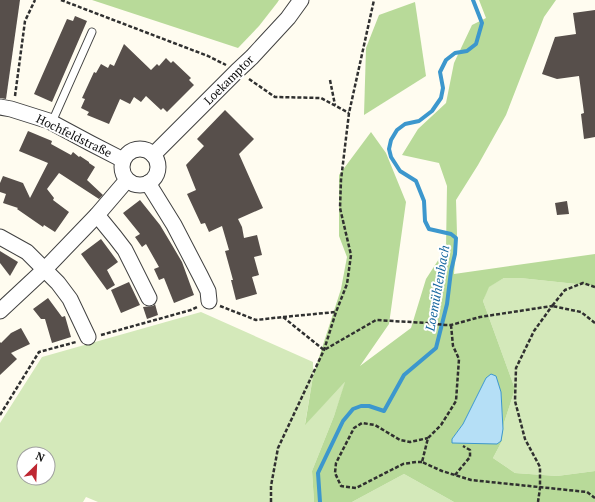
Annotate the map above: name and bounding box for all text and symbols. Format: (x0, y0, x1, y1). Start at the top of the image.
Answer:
street label: Loekamptor (201, 51, 257, 108)
street label: Hochfeldstraße (34, 111, 114, 160)
water label: Loemühlenbach (420, 244, 453, 333)
north arrow (16, 446, 56, 486)
text: N (33, 449, 47, 465)

